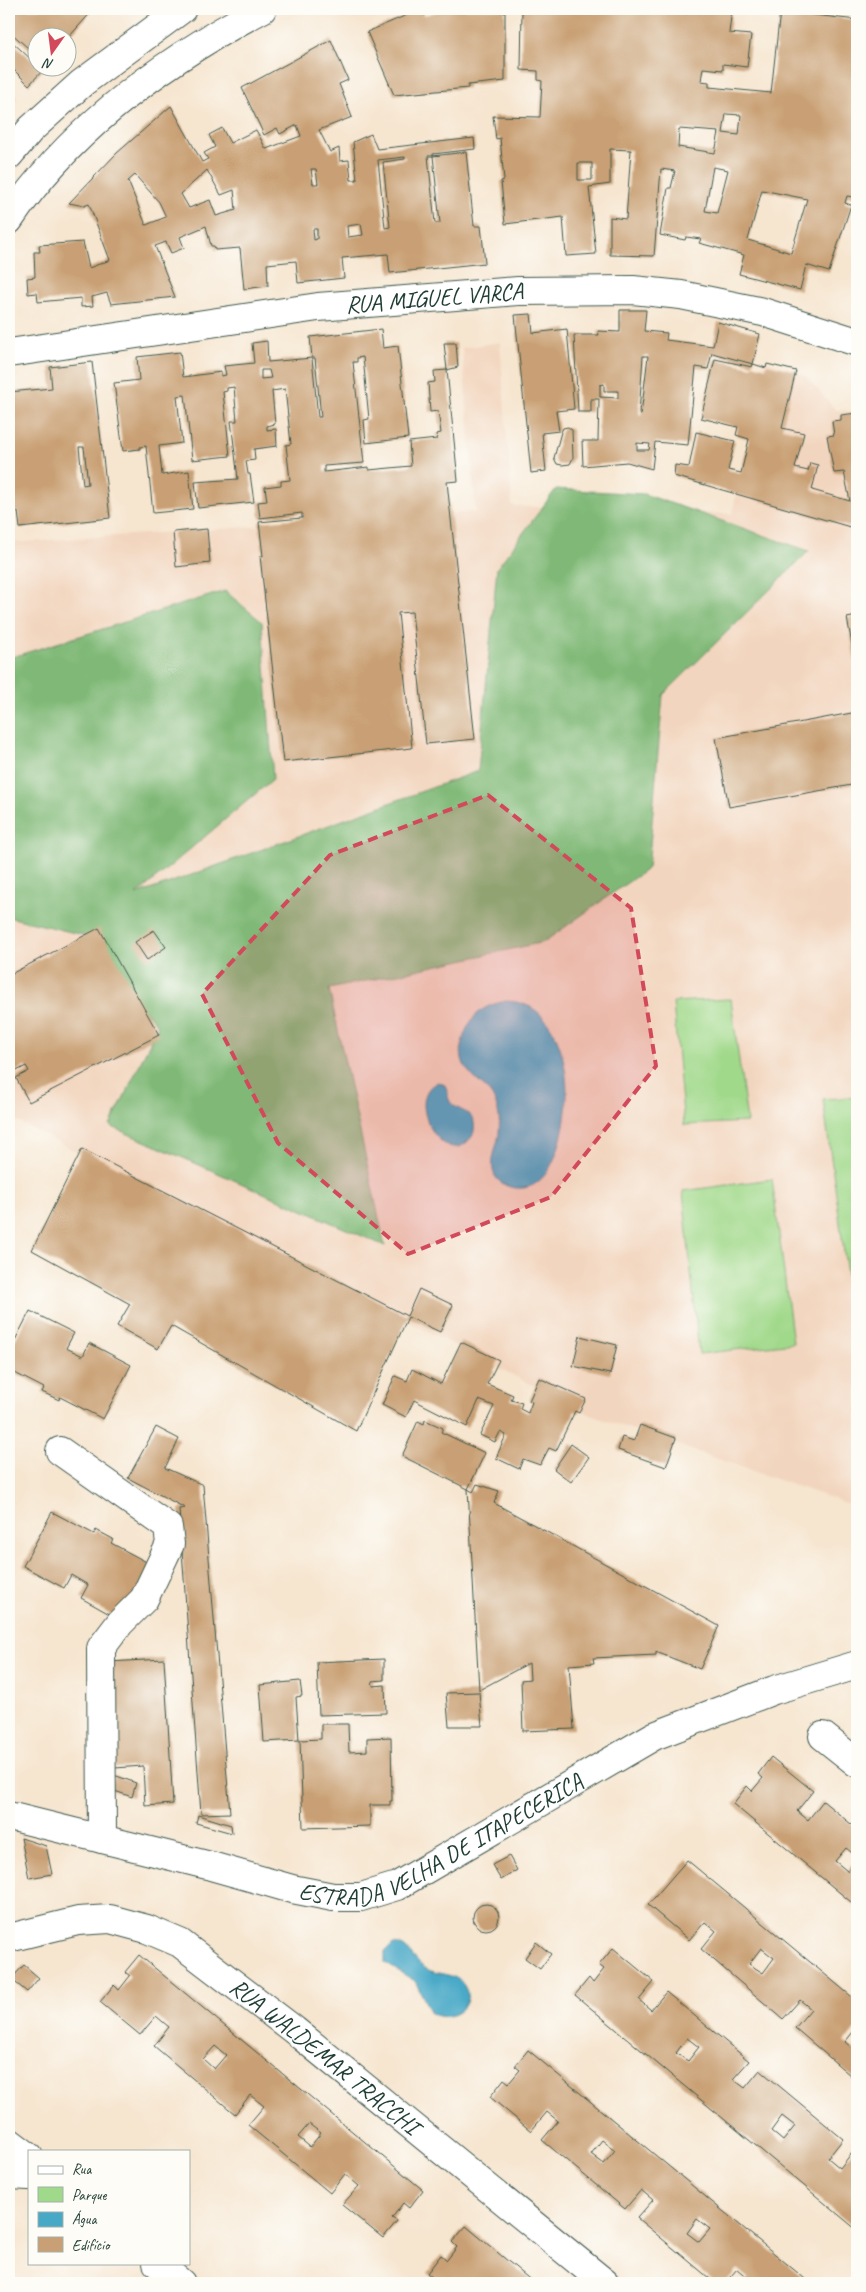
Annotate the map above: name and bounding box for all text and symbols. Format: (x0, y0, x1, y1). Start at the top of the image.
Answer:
north arrow (28, 28, 78, 78)
text: N (40, 54, 55, 73)
street label: RUA MIGUEL VARCA (344, 276, 525, 320)
street label: ESTRADA VELHA DE ITAPECERICA (297, 1766, 589, 1913)
street label: RUA WALDEMAR TRACCHI (224, 1972, 430, 2144)
legend (28, 2150, 190, 2264)
text: Rua (72, 2160, 92, 2179)
text: Parque (72, 2186, 108, 2205)
text: Água (72, 2210, 97, 2229)
text: Edifício (72, 2236, 111, 2255)

